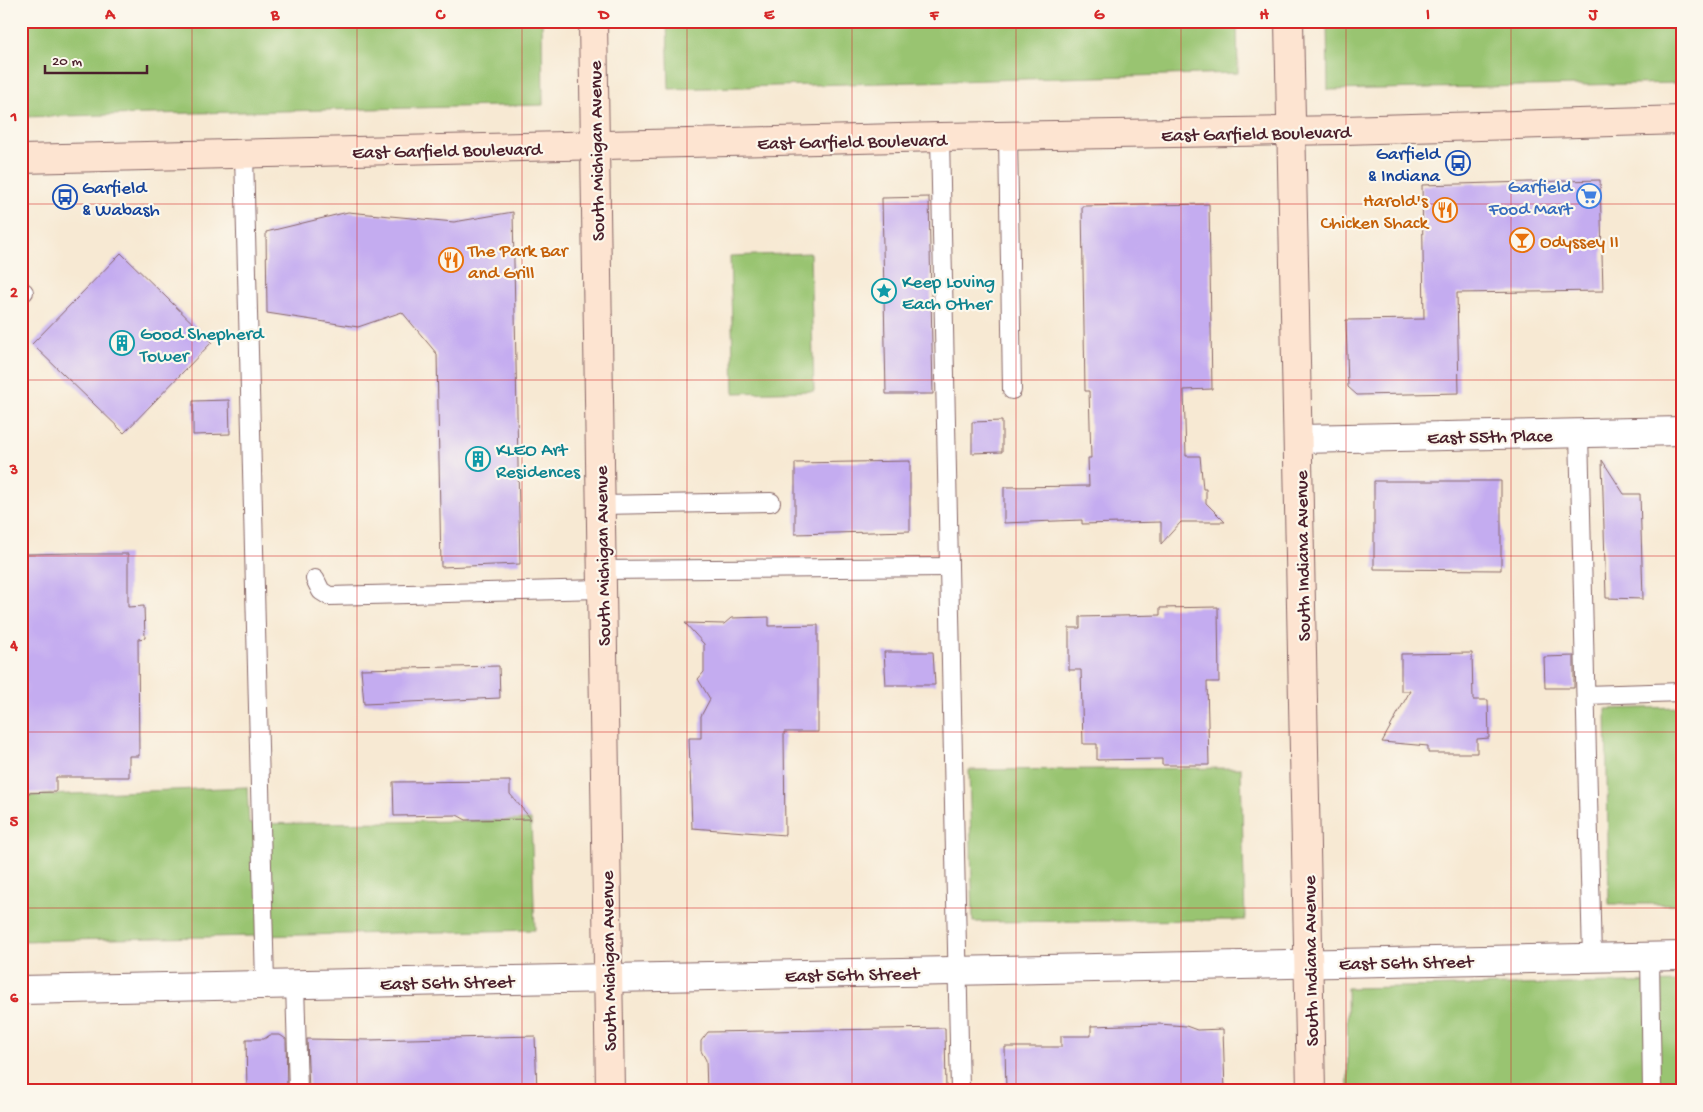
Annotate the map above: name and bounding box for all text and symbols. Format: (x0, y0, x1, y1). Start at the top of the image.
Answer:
text: A (104, 7, 116, 26)
text: B (270, 7, 280, 26)
text: C (435, 7, 446, 26)
text: D (597, 7, 610, 26)
text: E (764, 7, 775, 26)
text: F (929, 7, 940, 26)
text: G (1094, 7, 1105, 26)
text: H (1259, 7, 1269, 26)
text: I (1426, 7, 1430, 26)
text: J (1588, 7, 1599, 26)
scale bar (45, 42, 148, 74)
text: 20 m (52, 53, 82, 71)
street label: South Michigan Avenue (585, 60, 612, 241)
text: 1 (10, 109, 17, 128)
street label: East Garfield Boulevard (1161, 122, 1353, 149)
street label: East Garfield Boulevard (757, 130, 949, 157)
street label: East Garfield Boulevard (352, 139, 544, 166)
place label: Garfield & Indiana (1368, 144, 1442, 189)
bus stop icon: Garfield & Indiana (1445, 150, 1471, 176)
place label: Garfield Food Mart (1488, 177, 1574, 222)
place label: Garfield & Wabash (82, 178, 160, 223)
supermarket icon: Garfield Food Mart (1576, 183, 1602, 209)
bus stop icon: Garfield & Wabash (52, 184, 78, 210)
place label: Harold's Chicken Shack (1321, 191, 1430, 236)
restaurant icon: Harold's Chicken Shack (1432, 197, 1458, 223)
bar icon: Odyssey II (1509, 227, 1535, 253)
place label: Odyssey II (1540, 232, 1619, 255)
place label: The Park Bar and Grill (467, 241, 570, 286)
restaurant icon: The Park Bar and Grill (438, 247, 464, 273)
place label: Keep Loving Each Other (902, 272, 995, 317)
place icon: Keep Loving Each Other (871, 278, 897, 304)
text: 2 (10, 285, 18, 304)
place label: Good Shepherd Tower (139, 324, 265, 369)
building icon: Good Shepherd Tower (109, 330, 135, 356)
street label: East 55th Place (1427, 426, 1553, 451)
place label: KLEO Art Residences (496, 440, 581, 485)
building icon: KLEO Art Residences (465, 446, 491, 472)
text: 3 (9, 462, 18, 481)
street label: South Michigan Avenue (591, 465, 618, 646)
street label: South Indiana Avenue (1292, 470, 1317, 641)
text: 4 (9, 638, 18, 657)
text: 5 (10, 814, 19, 833)
street label: South Michigan Avenue (597, 870, 624, 1051)
street label: South Indiana Avenue (1300, 875, 1325, 1046)
street label: East 56th Street (1339, 952, 1476, 977)
street label: East 56th Street (785, 964, 922, 989)
street label: East 56th Street (380, 972, 517, 997)
text: 6 (10, 990, 19, 1009)

